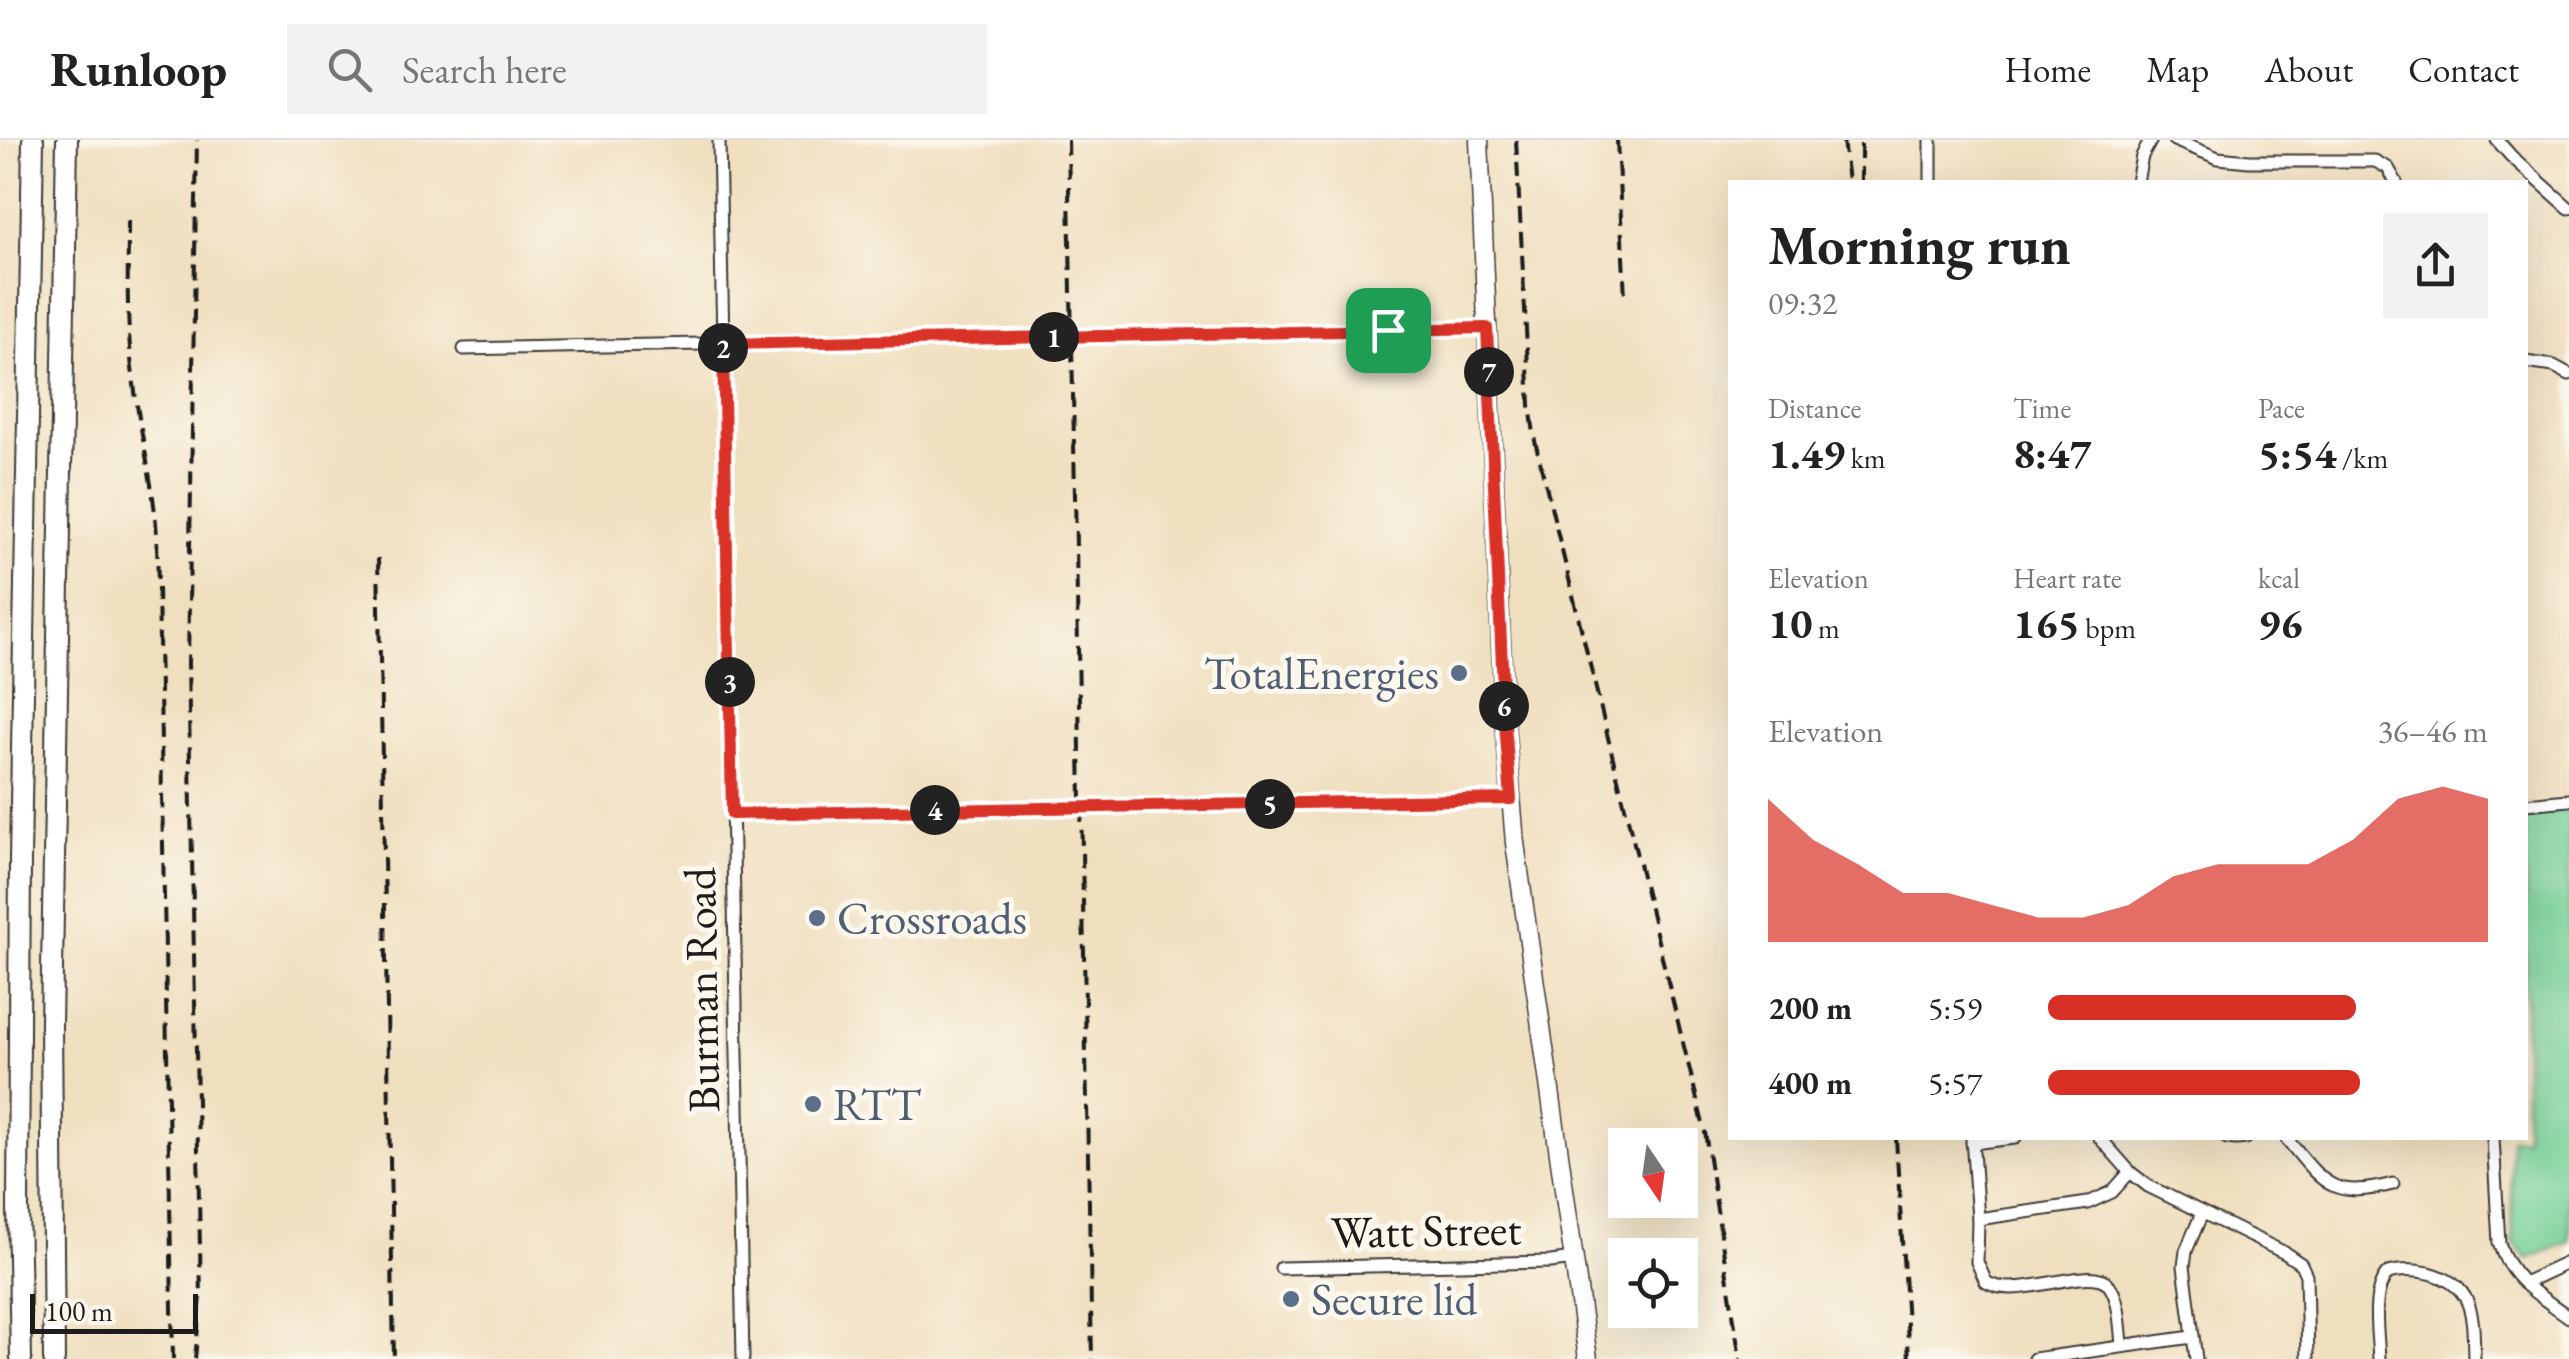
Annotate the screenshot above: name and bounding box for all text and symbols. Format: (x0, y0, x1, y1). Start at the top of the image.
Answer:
search box (287, 24, 987, 114)
text: Runloop (50, 38, 227, 100)
icon: search (322, 42, 377, 97)
text: Search here (402, 45, 567, 94)
text: Home (2005, 47, 2091, 92)
text: Map (2146, 47, 2209, 92)
text: About (2264, 47, 2353, 92)
text: Contact (2408, 47, 2519, 92)
text: Morning run (1768, 209, 2071, 280)
button: share (2383, 213, 2488, 318)
text: 09:32 (1768, 282, 1837, 324)
pin (1346, 288, 1431, 373)
icon: arrive (1361, 303, 1416, 358)
pin: 1 (1029, 312, 1079, 362)
text: 1 (1047, 319, 1061, 355)
pin: 2 (698, 323, 748, 373)
text: 2 (716, 330, 730, 366)
pin: 7 (1464, 347, 1514, 397)
text: 7 (1482, 354, 1496, 390)
text: Distance (1768, 390, 1862, 426)
text: Time (2013, 390, 2071, 426)
text: Pace (2258, 390, 2305, 426)
text: 1.49 (1768, 426, 1845, 481)
text: 8:47 (2013, 426, 2092, 481)
text: 5:54 (2258, 426, 2337, 481)
text: km (1845, 440, 1886, 476)
text: /km (2337, 440, 2388, 476)
text: Elevation (1768, 560, 1869, 596)
text: Heart rate (2013, 560, 2122, 596)
text: kcal (2258, 560, 2300, 596)
text: 10 (1768, 596, 1812, 651)
text: 165 (2013, 596, 2080, 651)
text: 96 (2258, 596, 2302, 651)
text: m (1812, 610, 1840, 646)
text: bpm (2080, 610, 2136, 646)
place label: TotalEnergies (1204, 644, 1439, 702)
pin: 3 (705, 657, 755, 707)
marker: TotalEnergies (1448, 662, 1470, 684)
text: 3 (723, 664, 737, 700)
pin: 6 (1479, 681, 1529, 731)
text: 6 (1497, 688, 1511, 724)
text: Elevation (1768, 710, 1883, 752)
text: 36–46 m (2378, 710, 2488, 752)
pin: 5 (1245, 779, 1295, 829)
pin: 4 (910, 785, 960, 835)
text: 5 (1263, 786, 1277, 822)
text: 4 (928, 792, 942, 828)
street label: Burman Road (670, 867, 732, 1113)
place label: Crossroads (837, 889, 1027, 947)
marker: Crossroads (806, 907, 828, 929)
text: 200 m (1768, 987, 1852, 1029)
text: 5:59 (1928, 987, 1982, 1029)
text: 400 m (1768, 1062, 1852, 1104)
text: 5:57 (1928, 1062, 1982, 1104)
place label: RTT (833, 1075, 922, 1133)
marker: RTT (802, 1093, 824, 1115)
north arrow (1608, 1128, 1698, 1218)
map controls (1608, 1128, 1698, 1328)
street label: Watt Street (1330, 1199, 1522, 1261)
button: locate (1608, 1238, 1698, 1328)
place label: Secure lid (1311, 1270, 1477, 1328)
marker: Secure lid (1280, 1288, 1302, 1310)
scale bar (30, 1289, 198, 1334)
text: 100 m (45, 1293, 113, 1329)

